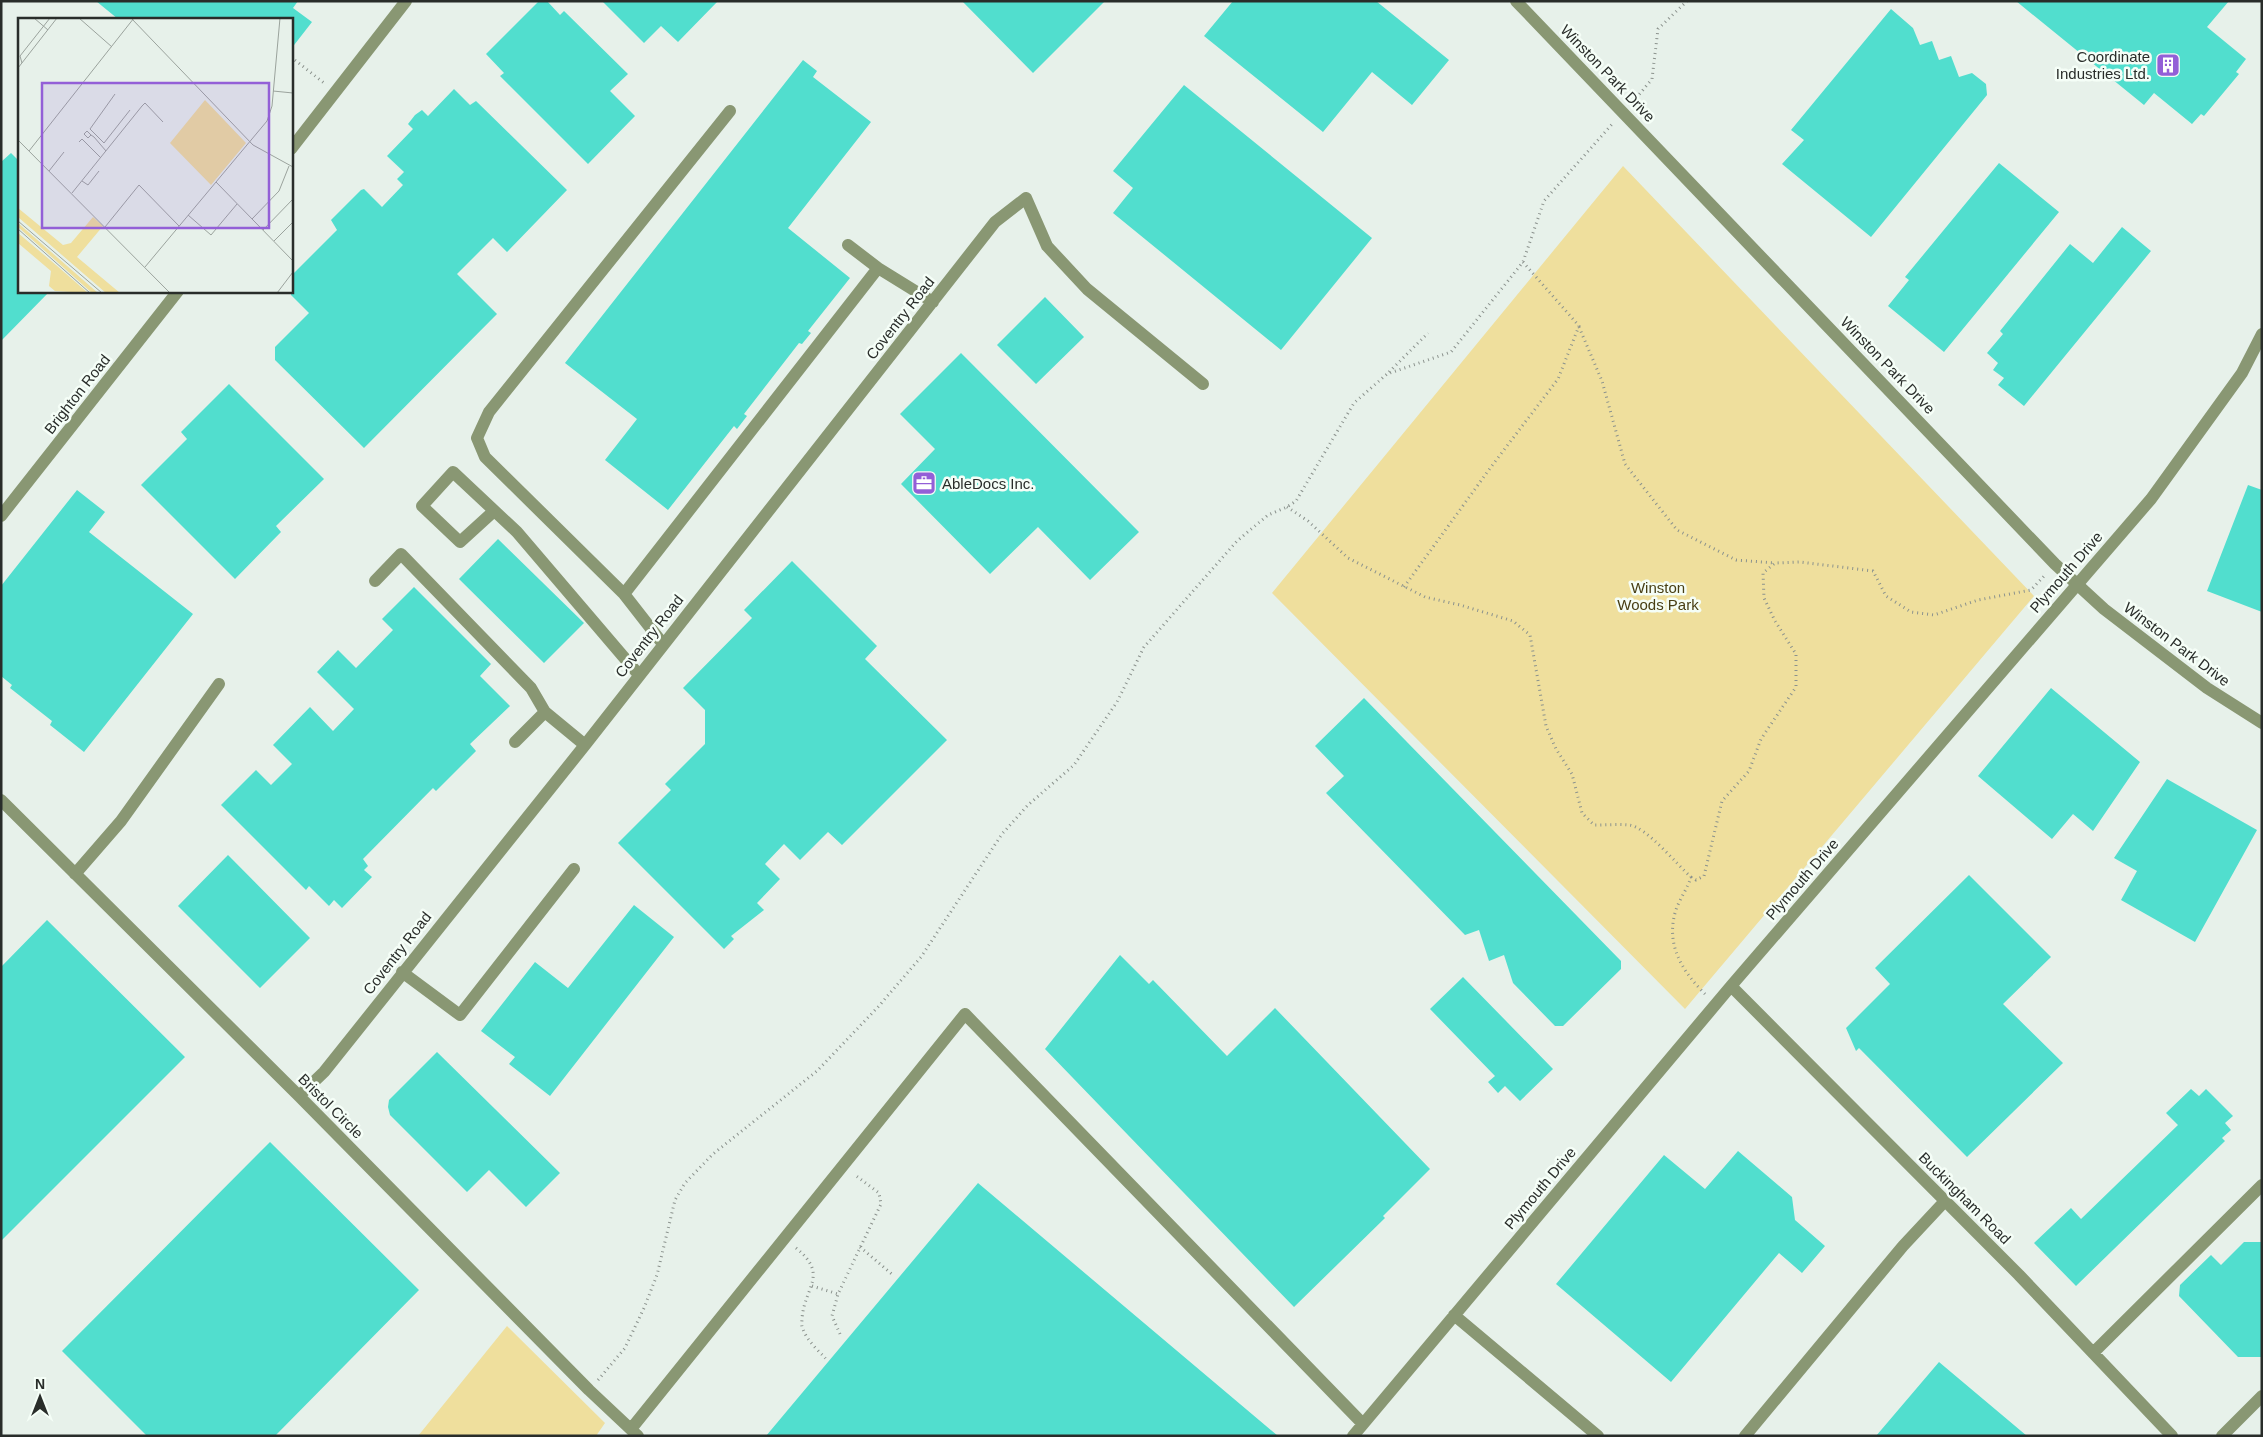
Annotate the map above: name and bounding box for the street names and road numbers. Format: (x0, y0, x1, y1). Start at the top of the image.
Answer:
street label: Winston Park Drive (1557, 21, 1659, 125)
street label: Coventry Road (862, 273, 938, 363)
street label: Winston Park Drive (1837, 313, 1939, 417)
street label: Brighton Road (41, 351, 113, 437)
street label: Plymouth Drive (2026, 528, 2106, 616)
street label: Coventry Road (611, 591, 687, 681)
street label: Winston Park Drive (2121, 599, 2233, 689)
street label: Plymouth Drive (1762, 835, 1842, 923)
street label: Coventry Road (359, 908, 435, 998)
street label: Bristol Circle (295, 1070, 367, 1142)
street label: Plymouth Drive (1501, 1144, 1579, 1232)
street label: Buckingham Road (1916, 1149, 2014, 1247)

